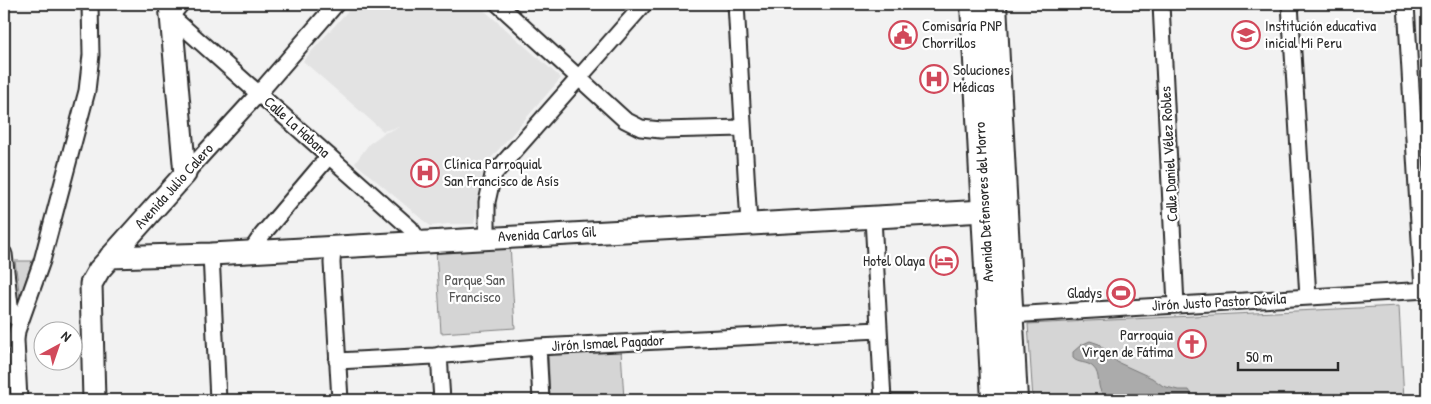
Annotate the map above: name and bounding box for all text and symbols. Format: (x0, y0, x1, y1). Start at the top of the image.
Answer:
place label: Comisaría PNP Chorrillos (922, 15, 1002, 53)
place label: Institución educativa inicial Mi Peru (1265, 15, 1376, 53)
public building icon: Comisaría PNP Chorrillos (888, 20, 918, 50)
school or university icon: Institución educativa inicial Mi Peru (1231, 20, 1261, 50)
place label: Soluciones Médicas (953, 59, 1010, 97)
hospital icon: Soluciones Médicas (919, 64, 949, 94)
street label: Calle Daniel Vélez Robles (1154, 86, 1183, 222)
street label: Calle La Habana (260, 91, 335, 162)
street label: Avenida Defensores del Morro (969, 121, 998, 283)
street label: Avenida Julio Calero (129, 138, 218, 233)
place label: Clínica Parroquial San Francisco de Asís (444, 153, 559, 191)
hospital icon: Clínica Parroquial San Francisco de Asís (410, 158, 440, 188)
street label: Avenida Carlos Gil (497, 220, 597, 247)
hotel icon: Hotel Olaya (929, 246, 959, 276)
place label: Hotel Olaya (863, 250, 925, 271)
park label: Parque San Francisco (445, 269, 506, 307)
sports icon: Gladys (1106, 278, 1136, 308)
place label: Gladys (1067, 282, 1102, 303)
street label: Jirón Justo Pastor Dávila (1151, 287, 1287, 316)
north arrow (32, 322, 82, 372)
place label: Parroquia Virgen de Fátima (1081, 324, 1173, 362)
text: N (58, 326, 76, 346)
street label: Jirón Ismael Pagador (551, 329, 665, 356)
church icon: Parroquia Virgen de Fátima (1177, 329, 1207, 359)
scale bar (1238, 339, 1338, 371)
text: 50 m (1246, 346, 1273, 367)

